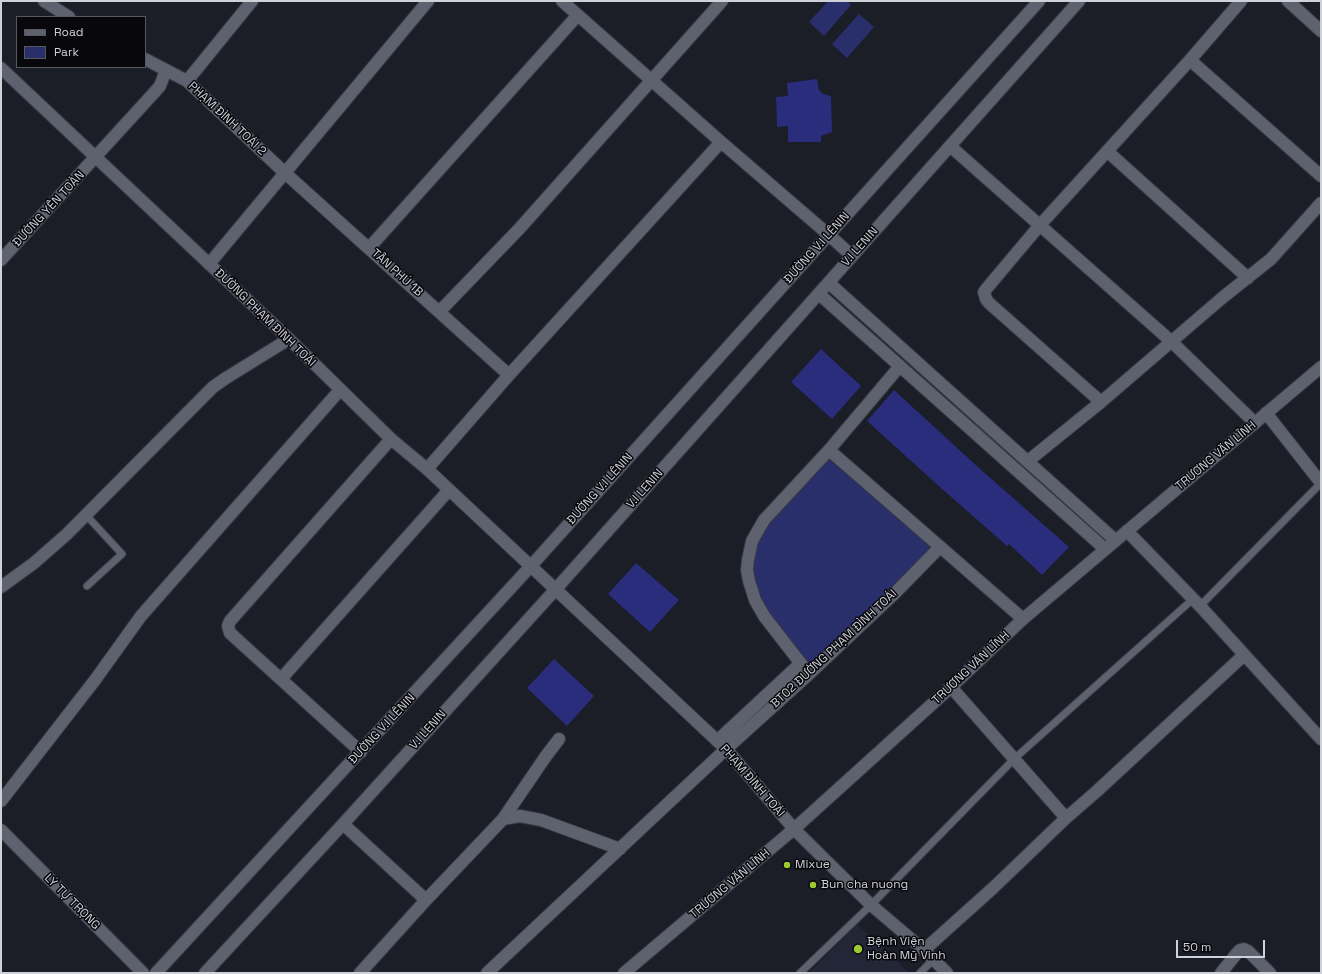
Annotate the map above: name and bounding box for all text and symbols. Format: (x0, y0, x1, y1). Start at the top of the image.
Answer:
legend (16, 16, 146, 68)
text: Road (54, 24, 83, 40)
text: Park (54, 44, 79, 60)
street label: PHẠM ĐÌNH TOÁI 2 (185, 79, 269, 159)
street label: ĐƯỜNG YÊN TOÀN (10, 168, 88, 250)
street label: ĐƯỜNG V.I LÊNIN (781, 209, 853, 287)
street label: V.I LENIN (839, 224, 881, 270)
street label: TÂN PHÚ 1B (368, 246, 426, 300)
street label: ĐƯỜNG PHẠM ĐÌNH TOÁI (212, 266, 318, 370)
street label: TRƯƠNG VĂN LĨNH (1173, 418, 1259, 494)
street label: ĐƯỜNG V.I LÊNIN (564, 450, 636, 528)
street label: V.I LENIN (624, 466, 666, 512)
street label: BT02 ĐƯỜNG PHẠM ĐÌNH TOÁI (768, 587, 900, 711)
street label: TRƯƠNG VĂN LĨNH (929, 628, 1013, 708)
street label: ĐƯỜNG V.I LÊNIN (346, 691, 418, 767)
street label: V.I LENIN (407, 707, 449, 753)
street label: PHẠM ĐÌNH TOÁI (717, 742, 787, 820)
street label: TRƯƠNG VĂN LĨNH (687, 846, 773, 922)
place label: Mixue (795, 858, 830, 872)
marker: Mixue (782, 860, 792, 870)
street label: LÝ TỰ TRỌNG (41, 871, 103, 933)
place label: Bun cha nuong (821, 878, 908, 892)
marker: Bun cha nuong (808, 880, 818, 890)
scale bar (1178, 932, 1267, 958)
place label: Bệnh Viện Hoàn Mỹ Vinh (867, 935, 946, 963)
text: 50 m (1183, 939, 1211, 955)
marker: Bệnh Viện Hoàn Mỹ Vinh (852, 943, 864, 955)

